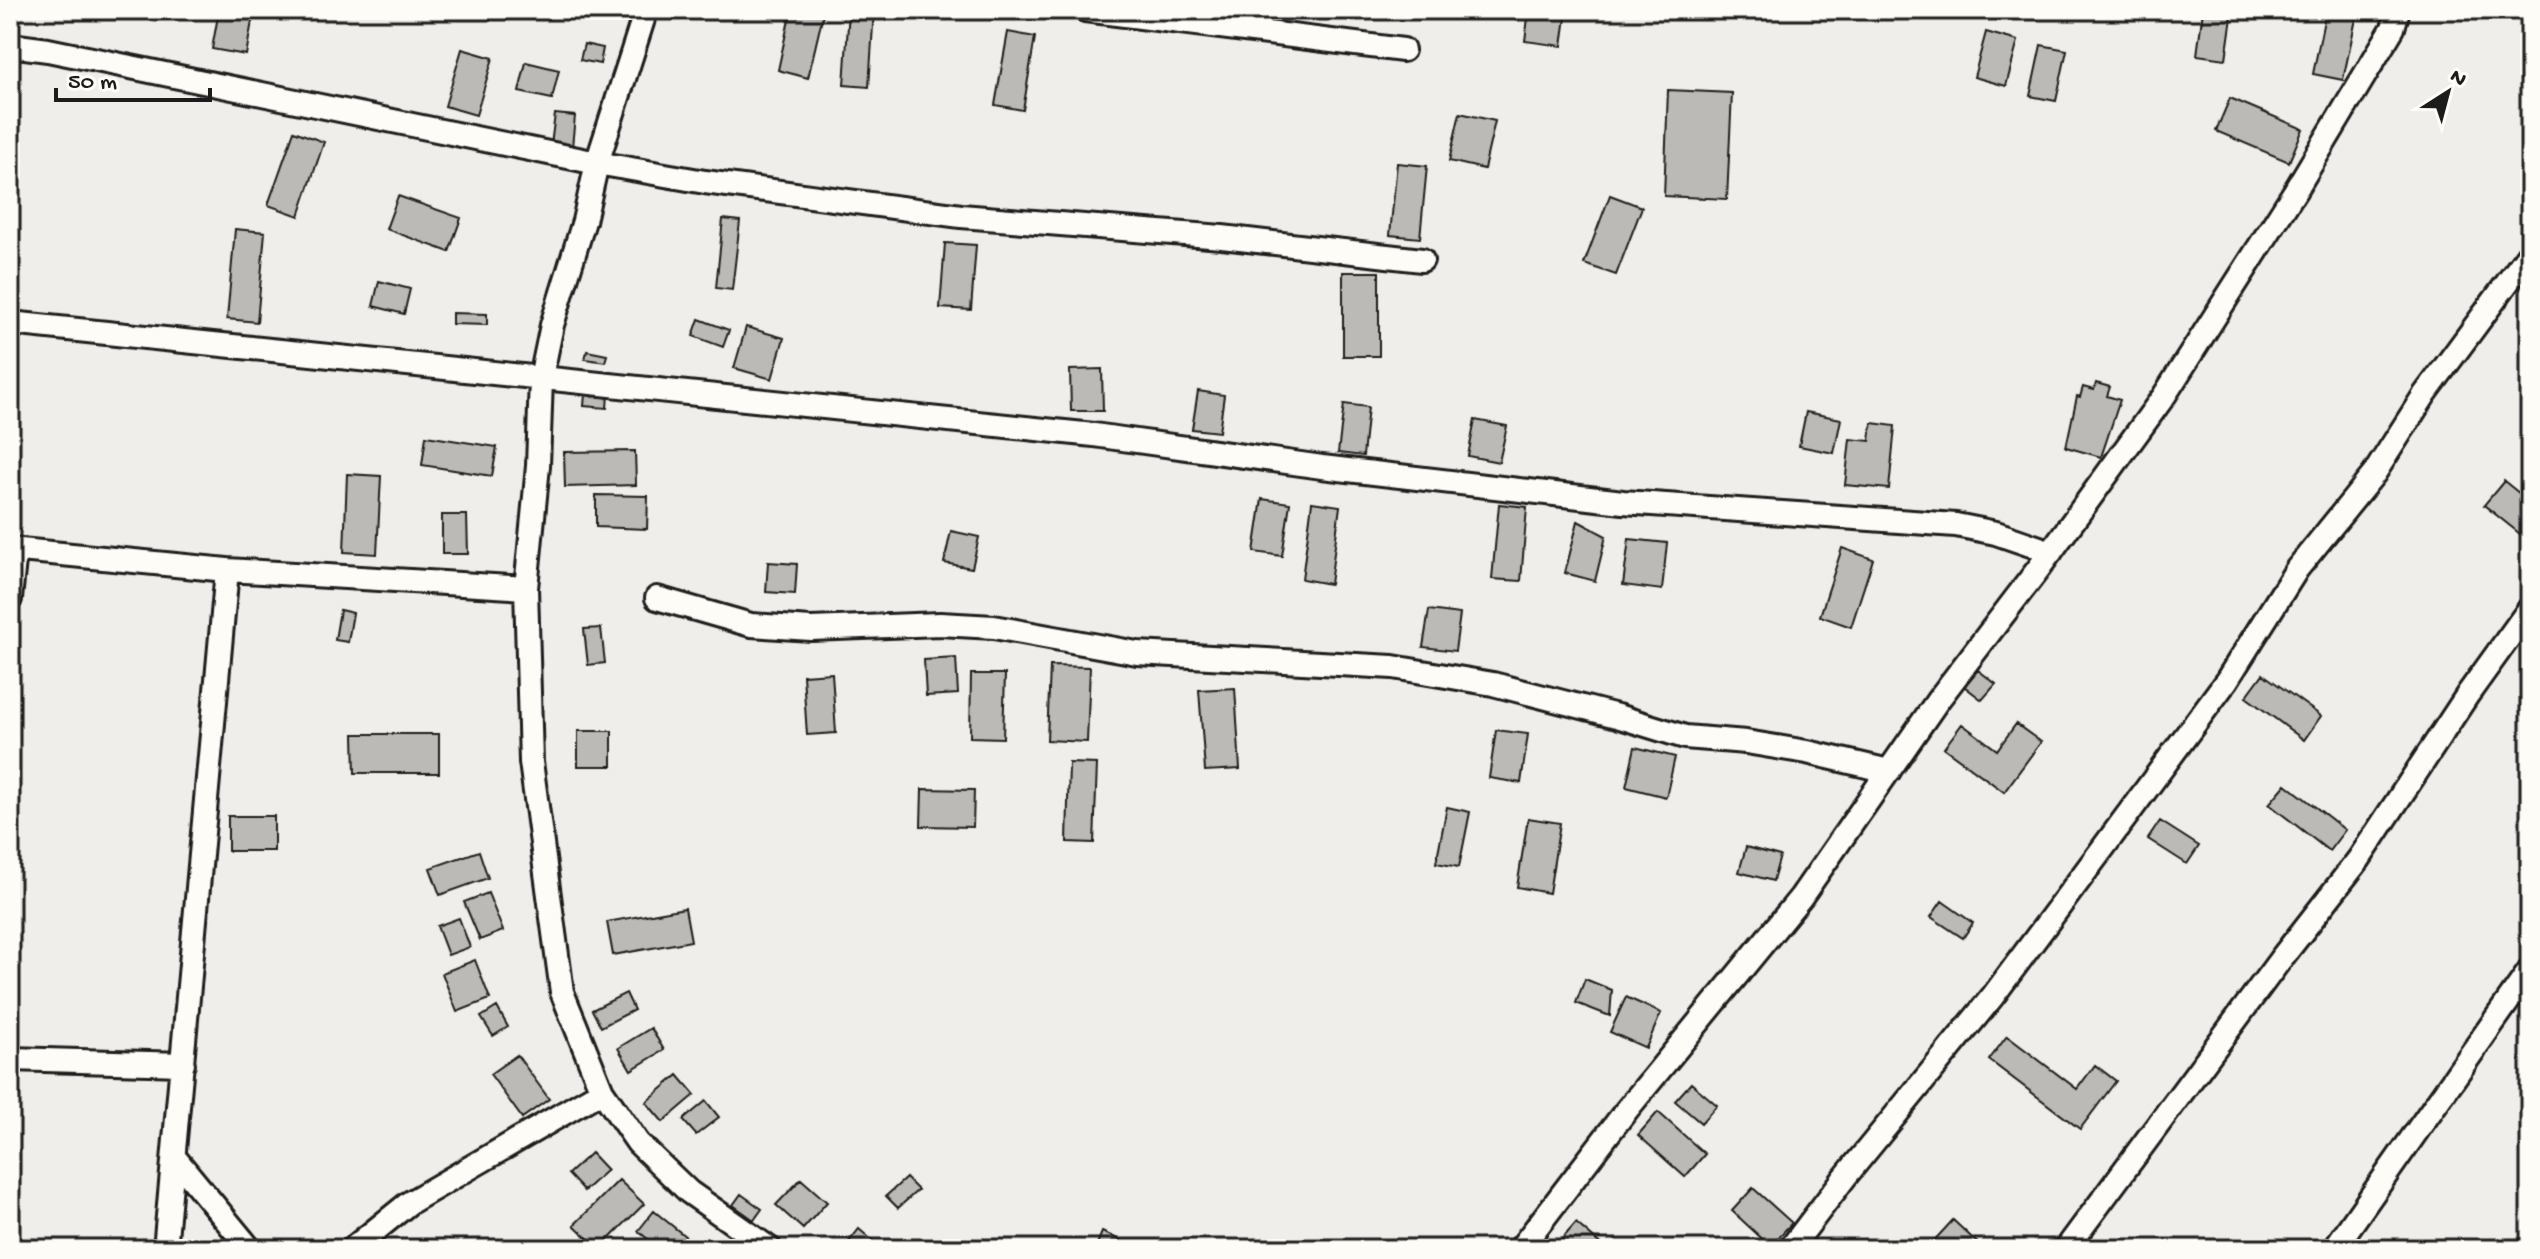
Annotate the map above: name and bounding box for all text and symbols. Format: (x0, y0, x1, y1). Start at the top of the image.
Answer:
scale bar (56, 52, 210, 102)
north arrow (2408, 52, 2488, 132)
text: N (2444, 64, 2471, 94)
text: 50 m (68, 69, 117, 98)

